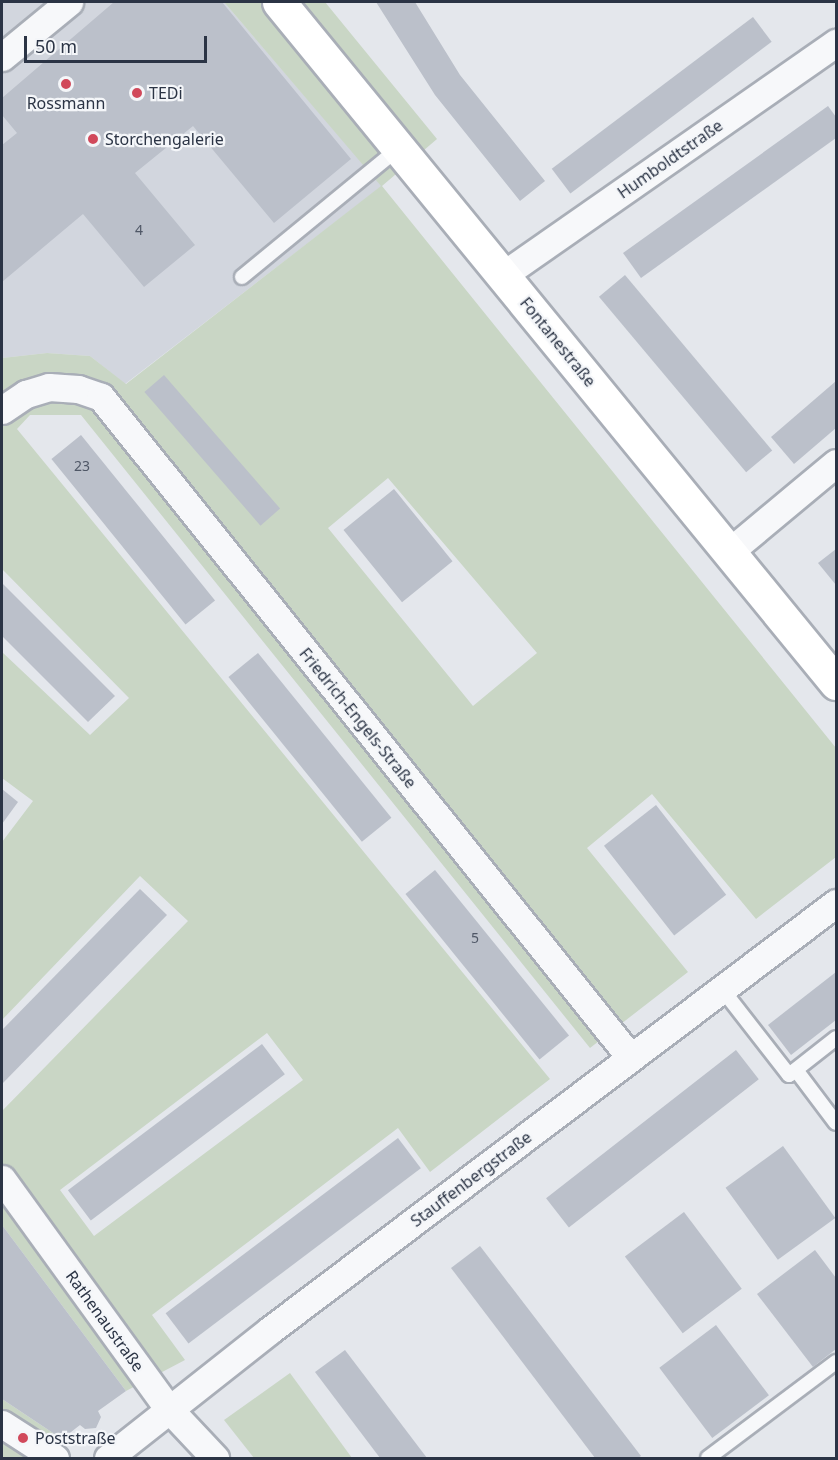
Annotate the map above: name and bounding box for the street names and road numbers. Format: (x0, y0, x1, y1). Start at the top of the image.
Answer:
street label: Humboldtstraße (614, 116, 726, 202)
street label: Fontanestraße (516, 293, 600, 391)
street label: Friedrich-Engels-Straße (296, 644, 420, 792)
street label: Stauffenbergstraße (407, 1127, 535, 1231)
street label: Rathenaustraße (62, 1267, 148, 1375)

